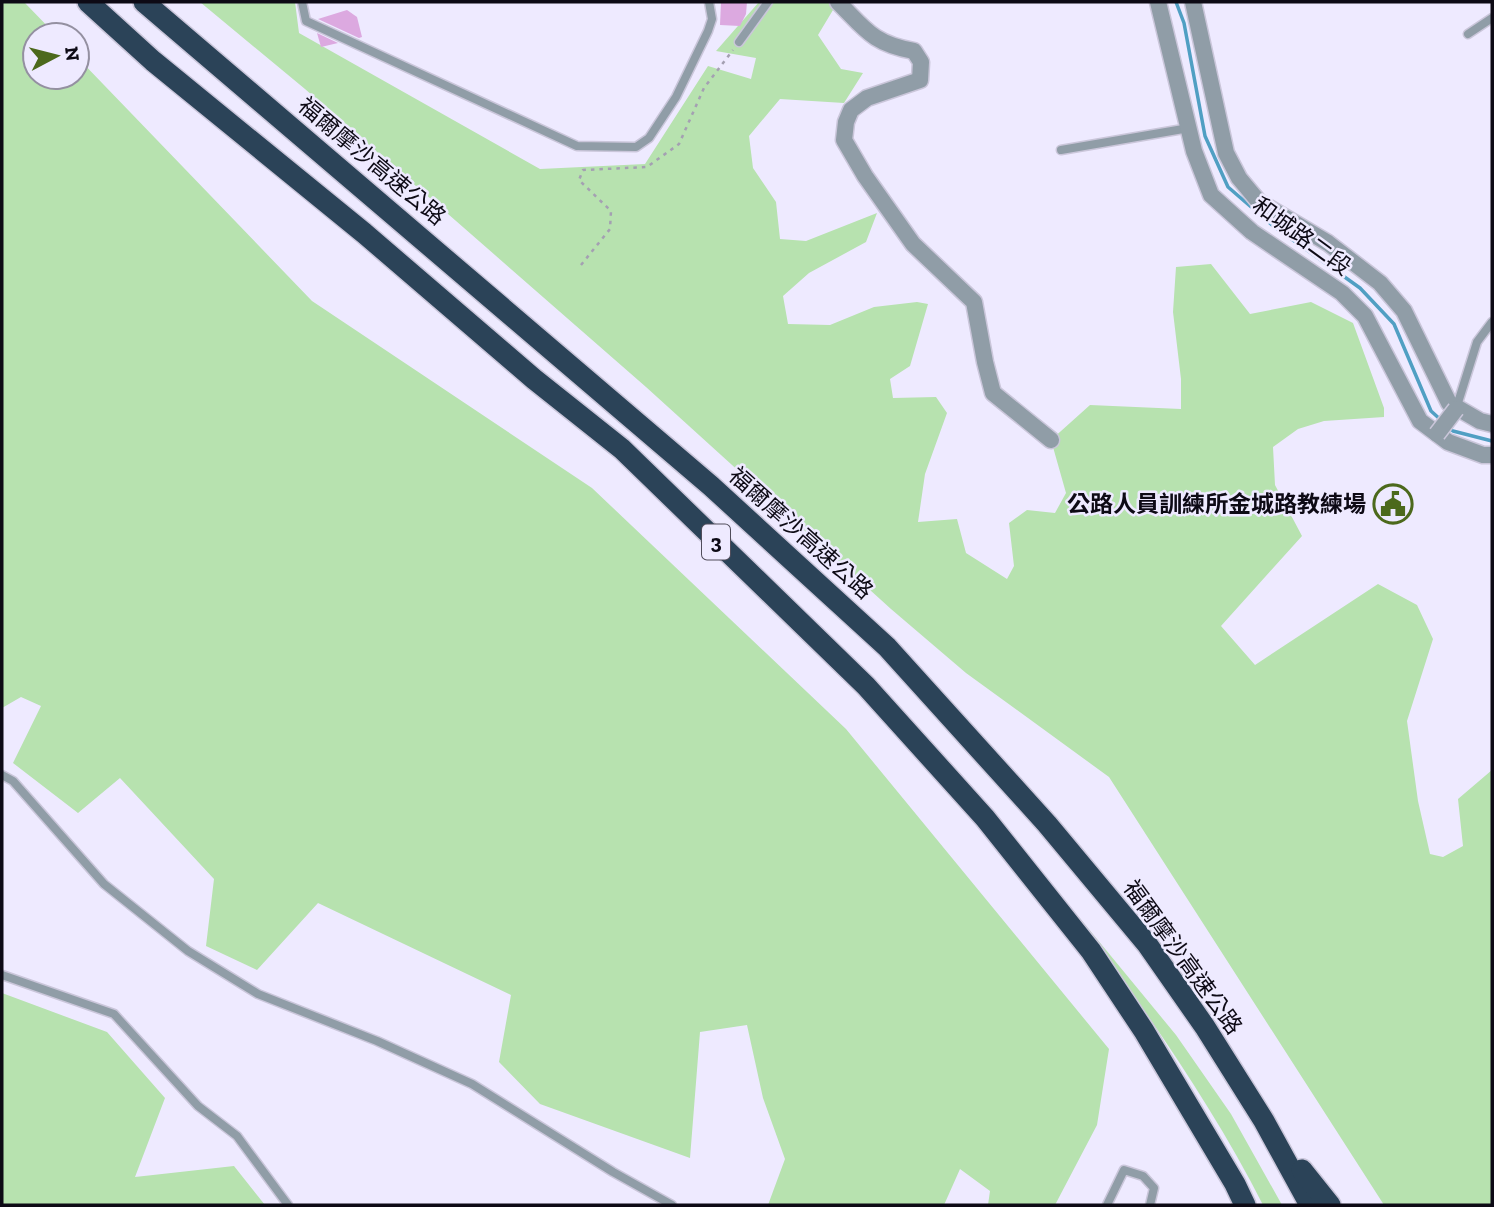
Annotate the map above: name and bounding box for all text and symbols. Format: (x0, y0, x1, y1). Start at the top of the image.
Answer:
north arrow (21, 21, 91, 91)
text: N (60, 45, 85, 63)
street label: 福爾摩沙高速公路 (293, 91, 451, 231)
street label: 和城路二段 (1247, 191, 1357, 281)
street label: 福爾摩沙高速公路 (723, 461, 879, 605)
public building icon: 公路人員訓練所金城路教練場 (1372, 483, 1414, 525)
place label: 公路人員訓練所金城路教練場 (1067, 490, 1366, 518)
road number: 3 (702, 524, 730, 560)
street label: 福爾摩沙高速公路 (1118, 874, 1248, 1040)

